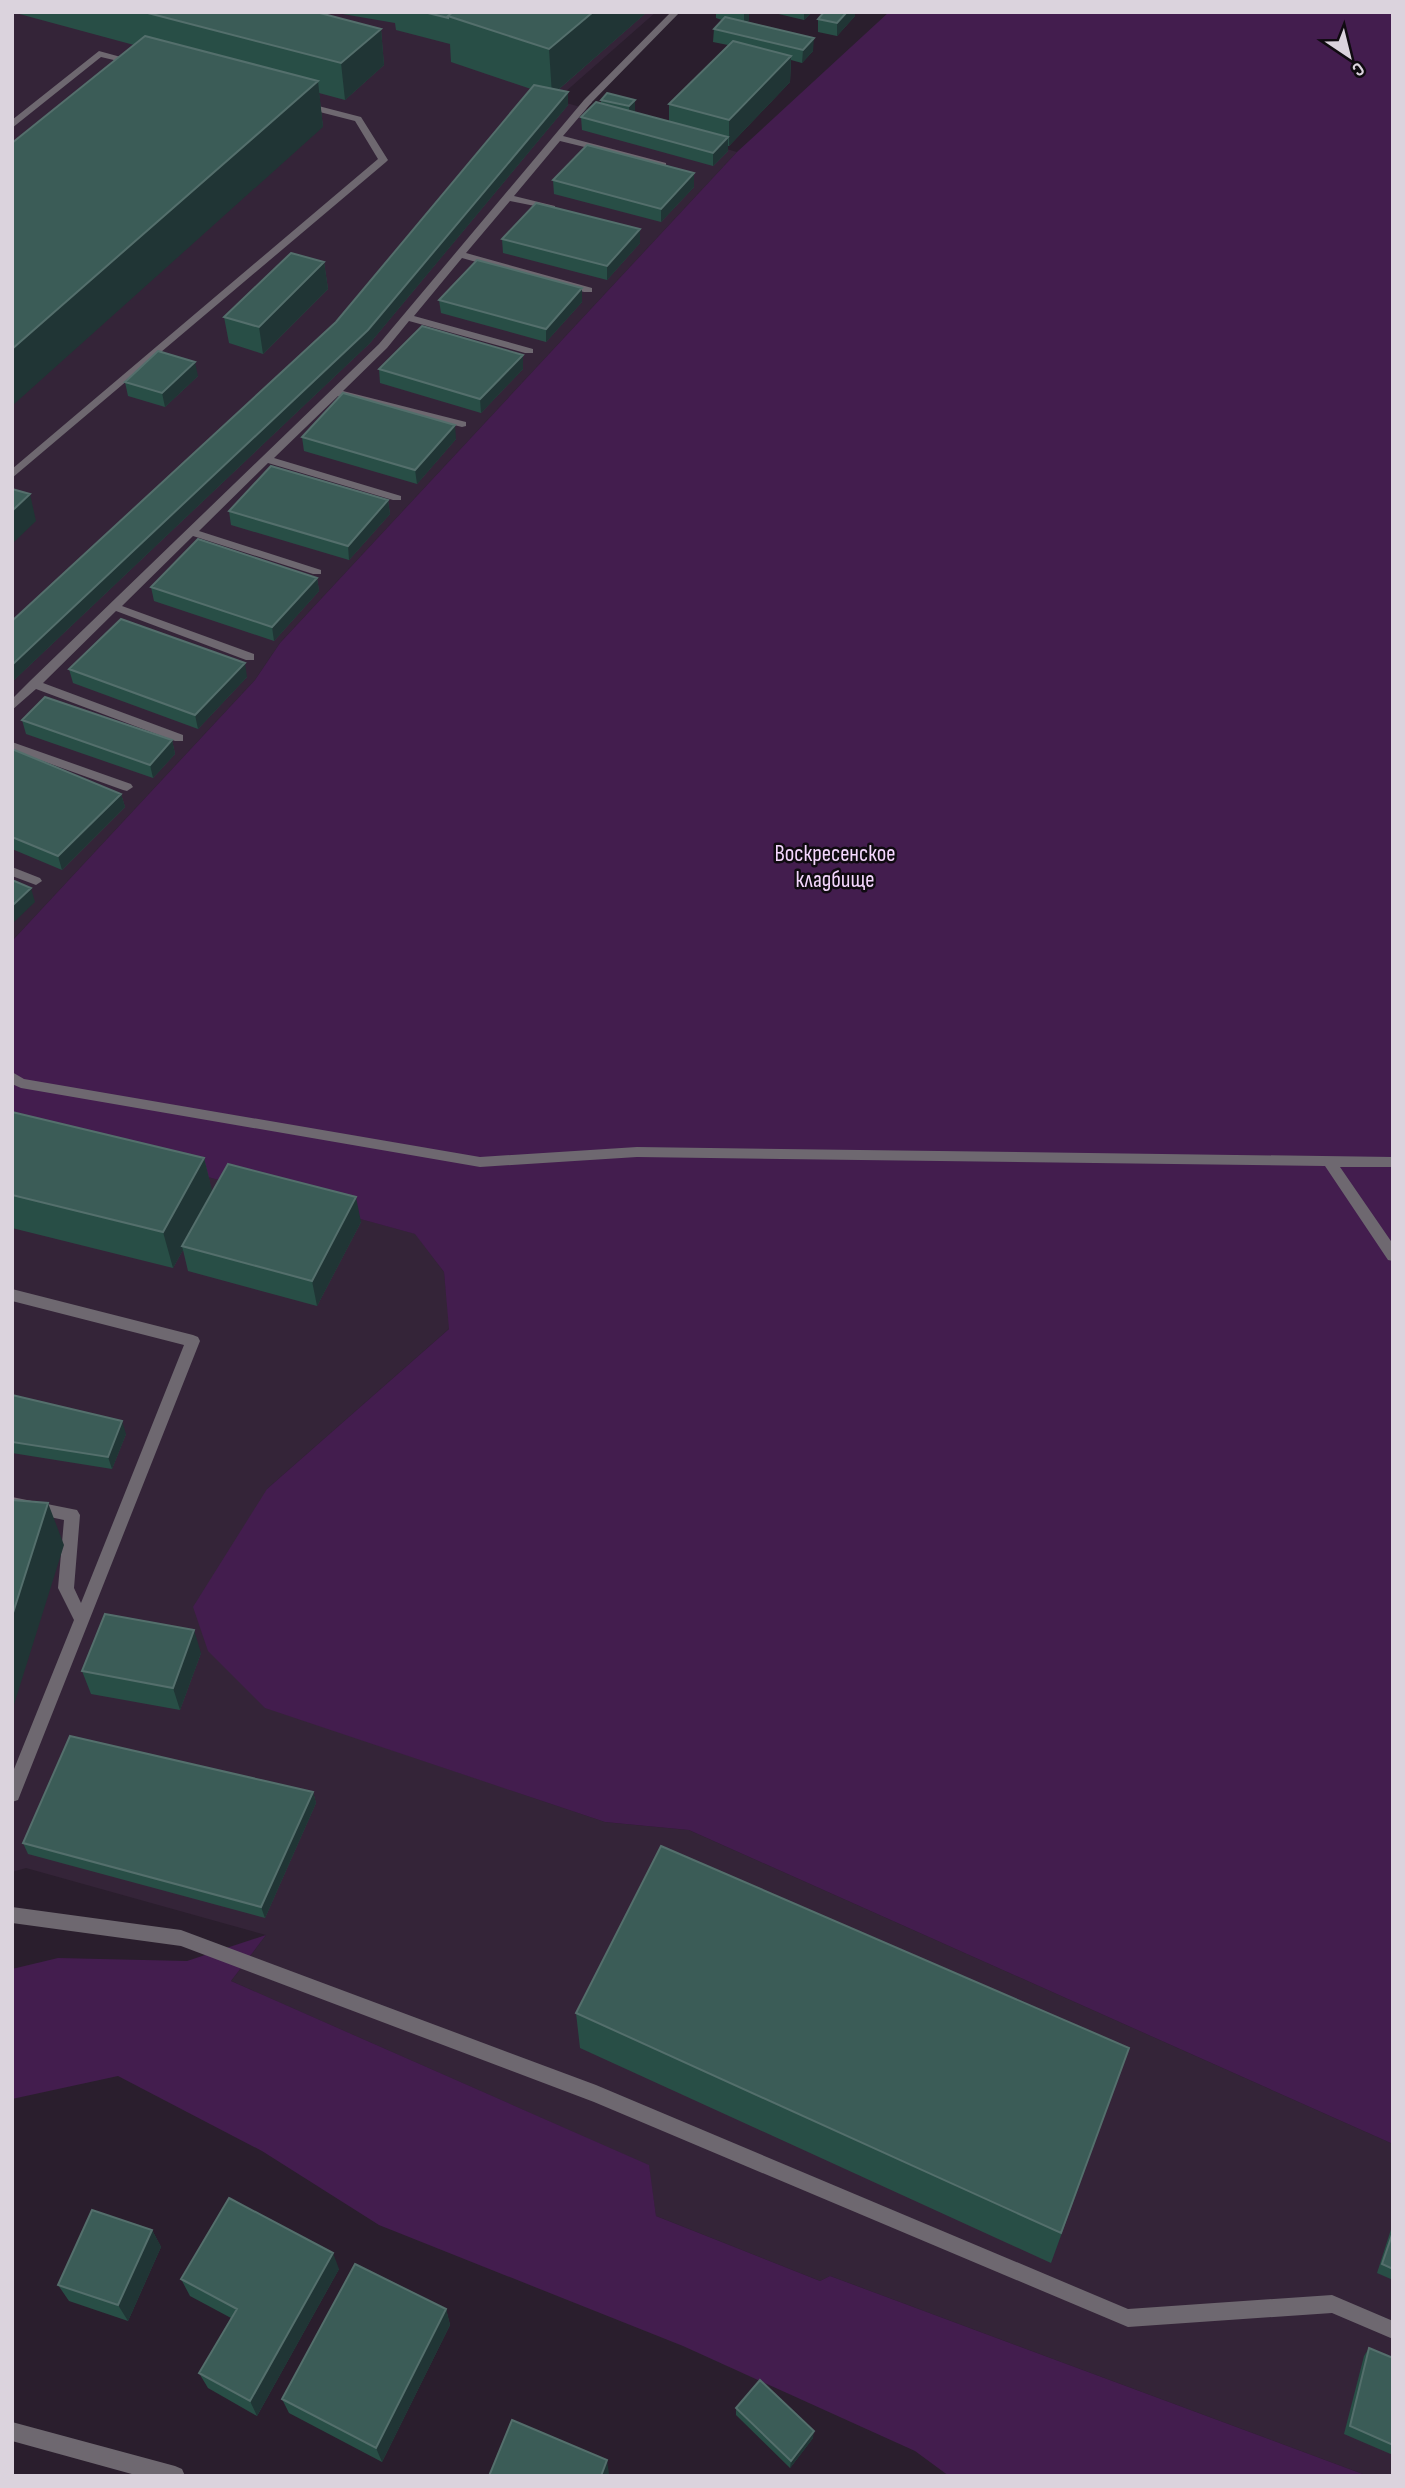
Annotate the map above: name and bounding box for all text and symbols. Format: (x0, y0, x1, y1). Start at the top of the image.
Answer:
north arrow (1314, 21, 1384, 91)
text: С (1347, 56, 1368, 81)
park label: Воскресенское кладбище (775, 840, 895, 894)

